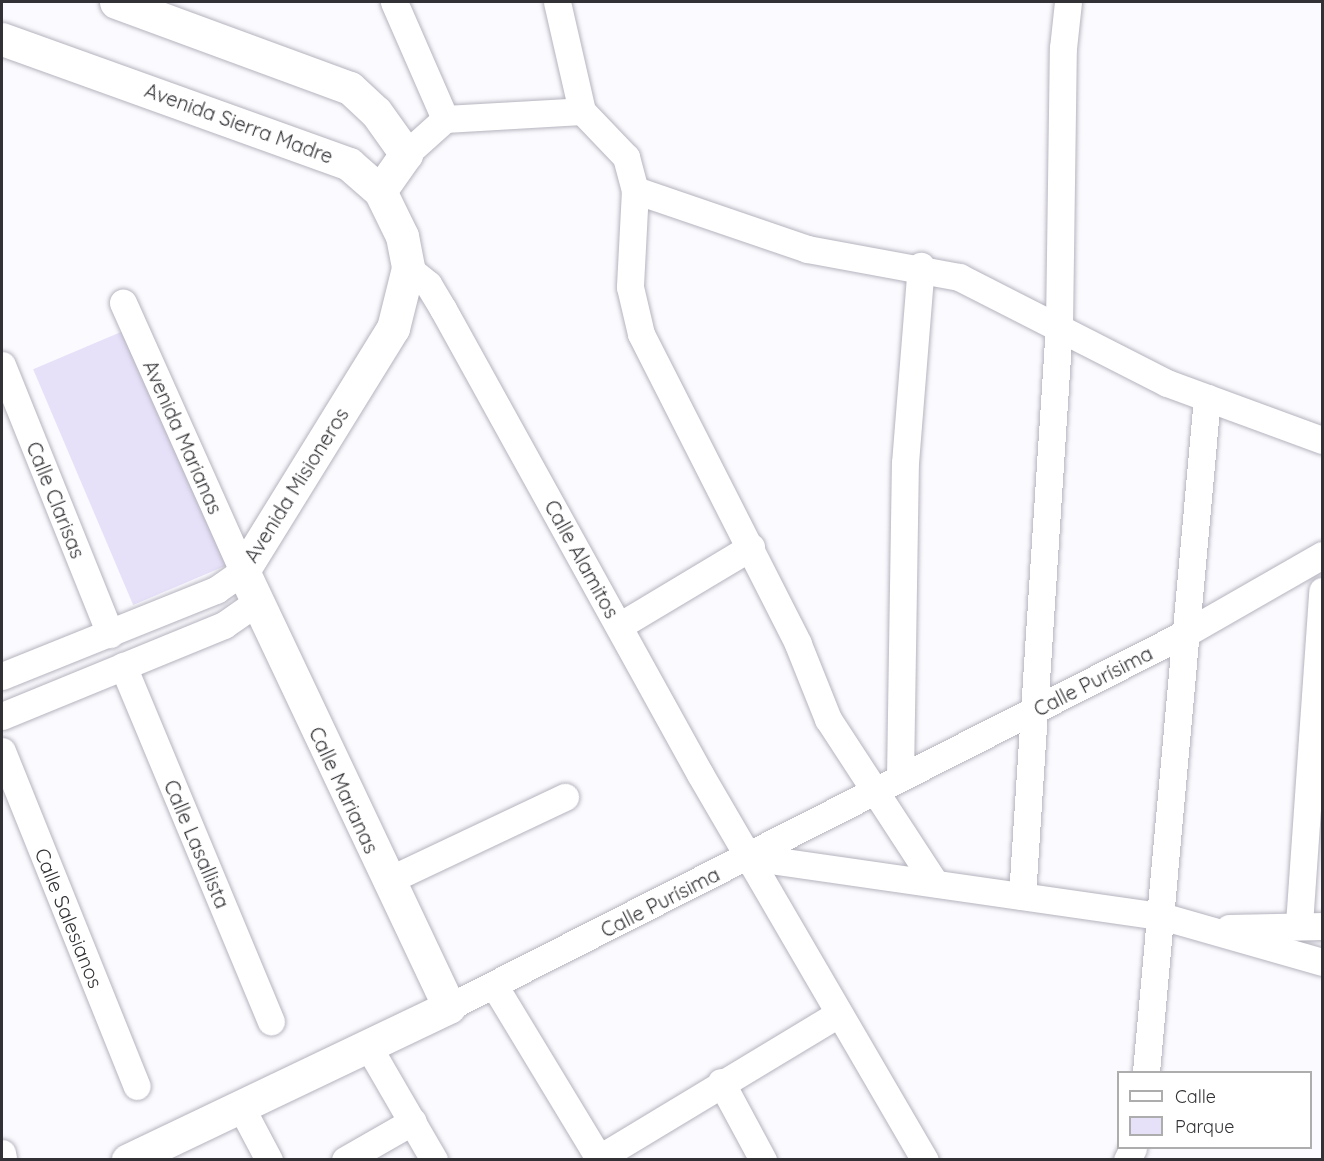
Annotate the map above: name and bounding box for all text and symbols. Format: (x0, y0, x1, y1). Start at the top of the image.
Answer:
street label: Avenida Sierra Madre (142, 78, 336, 168)
street label: Avenida Marianas (138, 357, 228, 517)
street label: Avenida Misioneros (239, 403, 353, 567)
street label: Calle Clarisas (22, 438, 90, 562)
street label: Calle Alamitos (540, 496, 624, 622)
street label: Calle Purísima (1030, 641, 1156, 721)
street label: Calle Marianas (304, 723, 384, 857)
street label: Calle Lasallista (159, 776, 235, 912)
street label: Calle Salesianos (30, 845, 108, 991)
street label: Calle Purísima (597, 862, 723, 942)
legend (1117, 1071, 1312, 1149)
text: Calle (1175, 1085, 1216, 1108)
text: Parque (1175, 1115, 1234, 1138)

